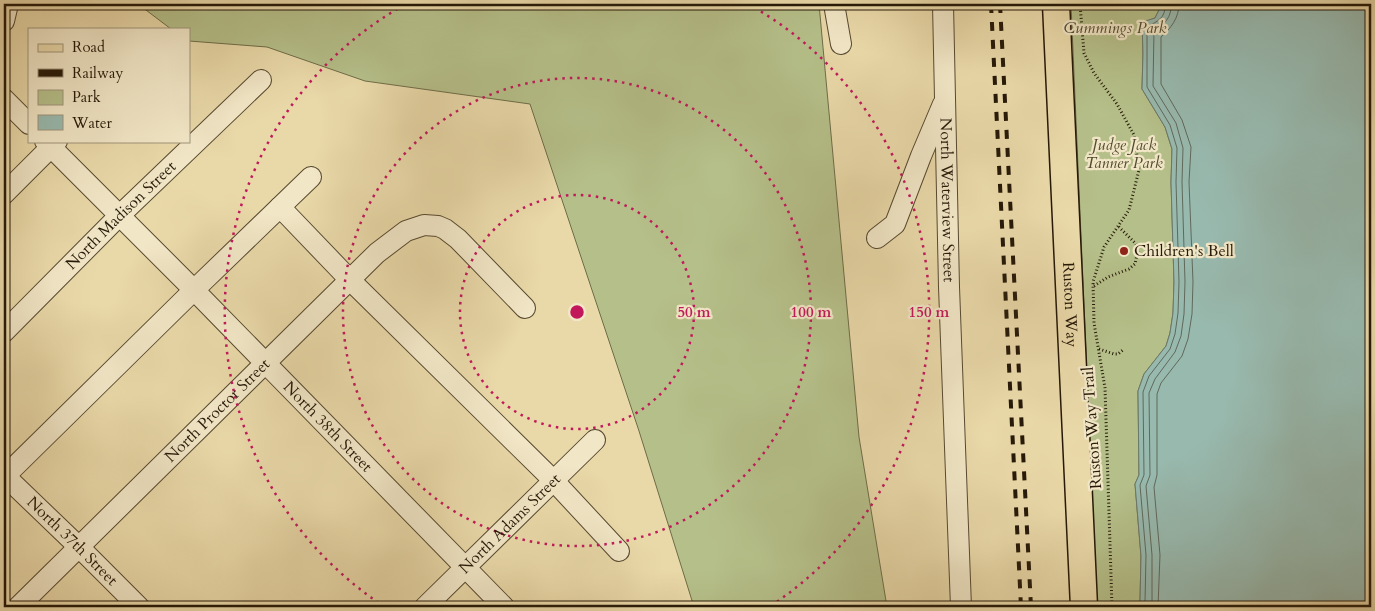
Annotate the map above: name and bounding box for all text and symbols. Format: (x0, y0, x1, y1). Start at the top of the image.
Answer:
park label: Cummings Park (1063, 17, 1167, 39)
legend (28, 28, 190, 142)
text: Road (72, 37, 105, 57)
text: Railway (72, 63, 123, 83)
text: Park (72, 87, 101, 107)
text: Water (71, 113, 113, 133)
street label: North Waterview Street (934, 117, 960, 282)
park label: Judge Jack Tanner Park (1085, 134, 1163, 174)
street label: North Madison Street (61, 156, 181, 275)
place label: Children's Bell (1134, 240, 1234, 262)
marker: Children's Bell (1118, 245, 1130, 257)
street label: Ruston Way (1057, 262, 1083, 348)
text: 50 m (677, 302, 711, 322)
text: 100 m (791, 302, 832, 322)
text: 150 m (909, 302, 950, 322)
centre of rings (568, 303, 586, 321)
street label: North Proctor Street (160, 353, 275, 467)
street label: Ruston Way Trail (1077, 366, 1107, 490)
street label: North 38th Street (278, 376, 377, 477)
street label: North Adams Street (454, 469, 566, 579)
street label: North 37th Street (22, 492, 123, 591)

